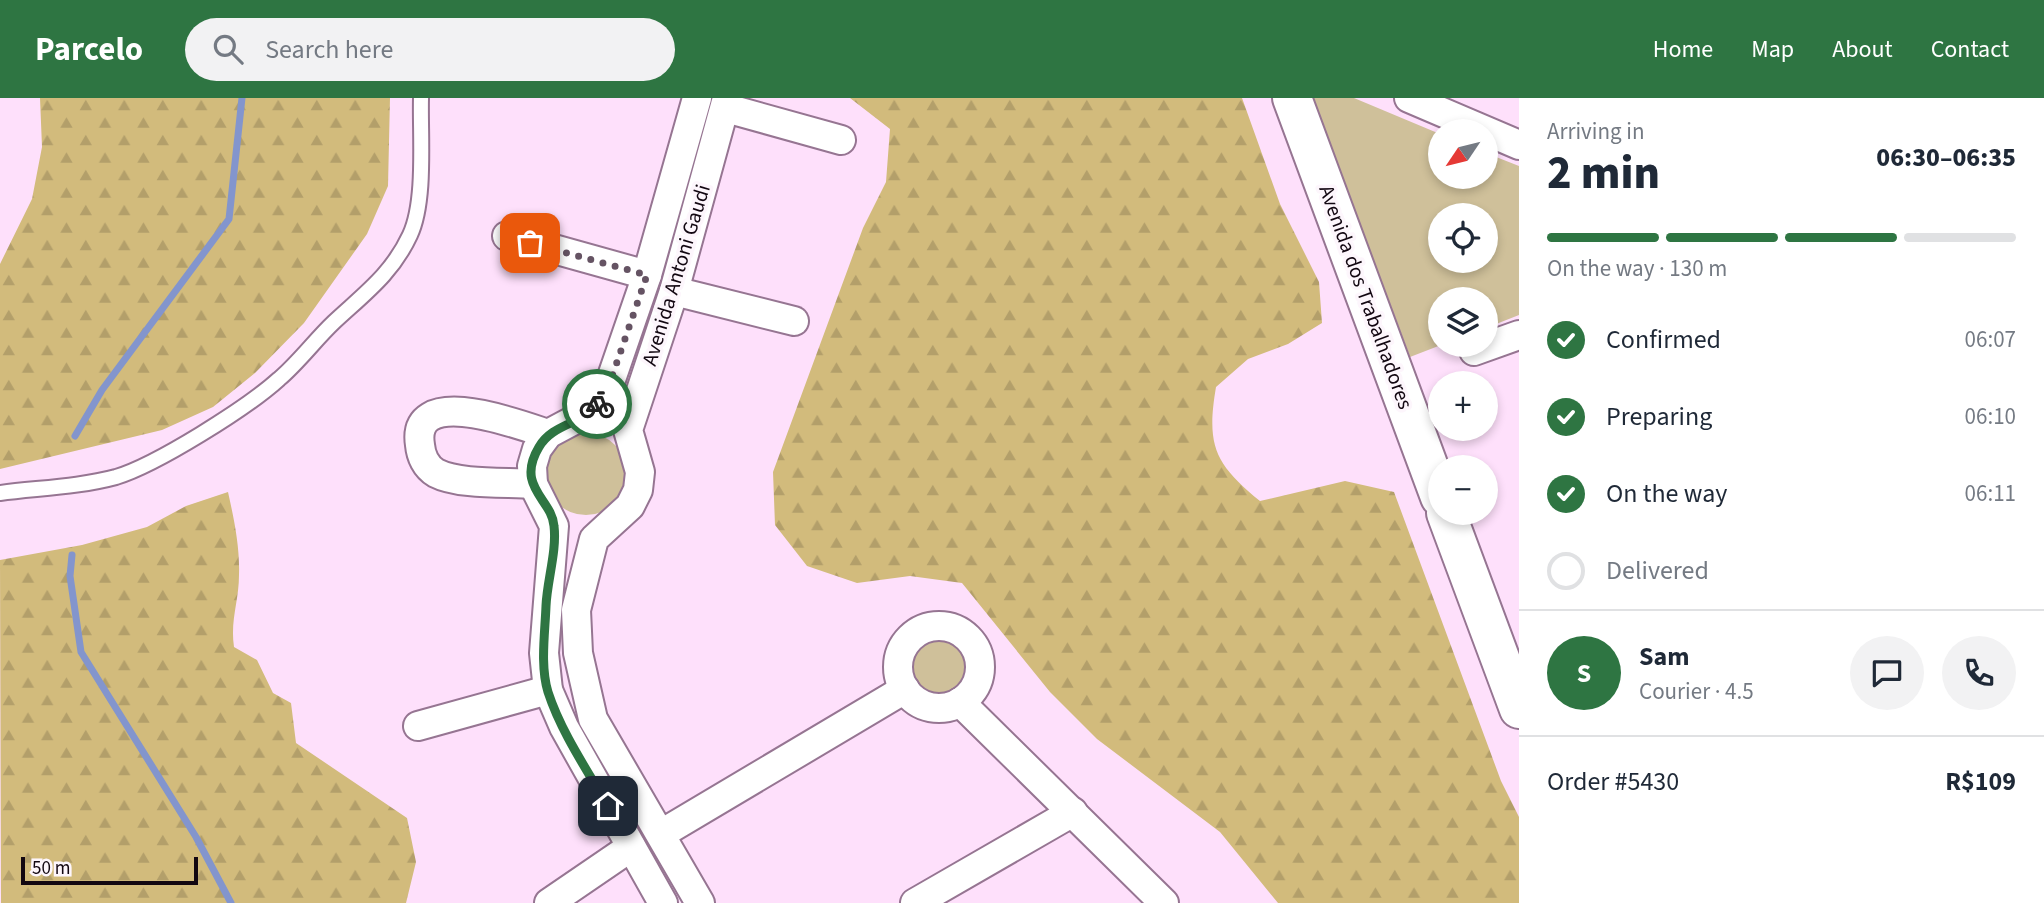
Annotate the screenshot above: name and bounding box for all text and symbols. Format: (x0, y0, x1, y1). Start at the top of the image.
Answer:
search box (185, 18, 675, 81)
text: Parcelo (35, 26, 143, 73)
icon: search (209, 30, 247, 68)
text: Search here (265, 31, 393, 68)
text: Home (1653, 32, 1713, 67)
text: Map (1751, 32, 1794, 67)
text: About (1832, 32, 1893, 67)
text: Contact (1931, 32, 2009, 67)
text: Arriving in (1547, 115, 1645, 148)
north arrow (1428, 119, 1498, 189)
map controls (1428, 119, 1498, 525)
text: 06:30–06:35 (1876, 139, 2016, 176)
text: 2 min (1547, 141, 1660, 206)
street label: Avenida Antoni Gaudi (634, 181, 718, 369)
street label: Avenida dos Trabalhadores (1311, 181, 1421, 414)
button: locate (1428, 203, 1498, 273)
pin (500, 213, 560, 273)
icon: bag (511, 224, 549, 262)
text: On the way · 130 m (1547, 252, 1727, 285)
button: layers (1428, 287, 1498, 357)
icon: check (1547, 321, 1585, 359)
text: Confirmed (1606, 321, 1721, 358)
text: 06:07 (1965, 323, 2016, 356)
courier (562, 369, 632, 439)
button: + (1428, 371, 1498, 441)
icon: bike (578, 385, 616, 423)
icon: check (1547, 398, 1585, 436)
text: Preparing (1606, 398, 1712, 435)
text: 06:10 (1965, 400, 2016, 433)
button: − (1428, 455, 1498, 525)
icon: check (1547, 475, 1585, 513)
text: On the way (1606, 475, 1727, 512)
text: 06:11 (1965, 477, 2016, 510)
text: Delivered (1606, 552, 1709, 589)
button: chat (1850, 636, 1924, 710)
button: phone (1942, 636, 2016, 710)
text: Sam (1639, 638, 1689, 675)
text: S (1577, 655, 1591, 692)
text: Courier · 4.5 (1639, 675, 1754, 708)
text: Order #5430 (1547, 763, 1679, 800)
text: R$109 (1945, 763, 2016, 800)
pin (578, 776, 638, 836)
icon: home (589, 787, 627, 825)
scale bar (21, 854, 198, 886)
text: 50 m (32, 855, 70, 882)

